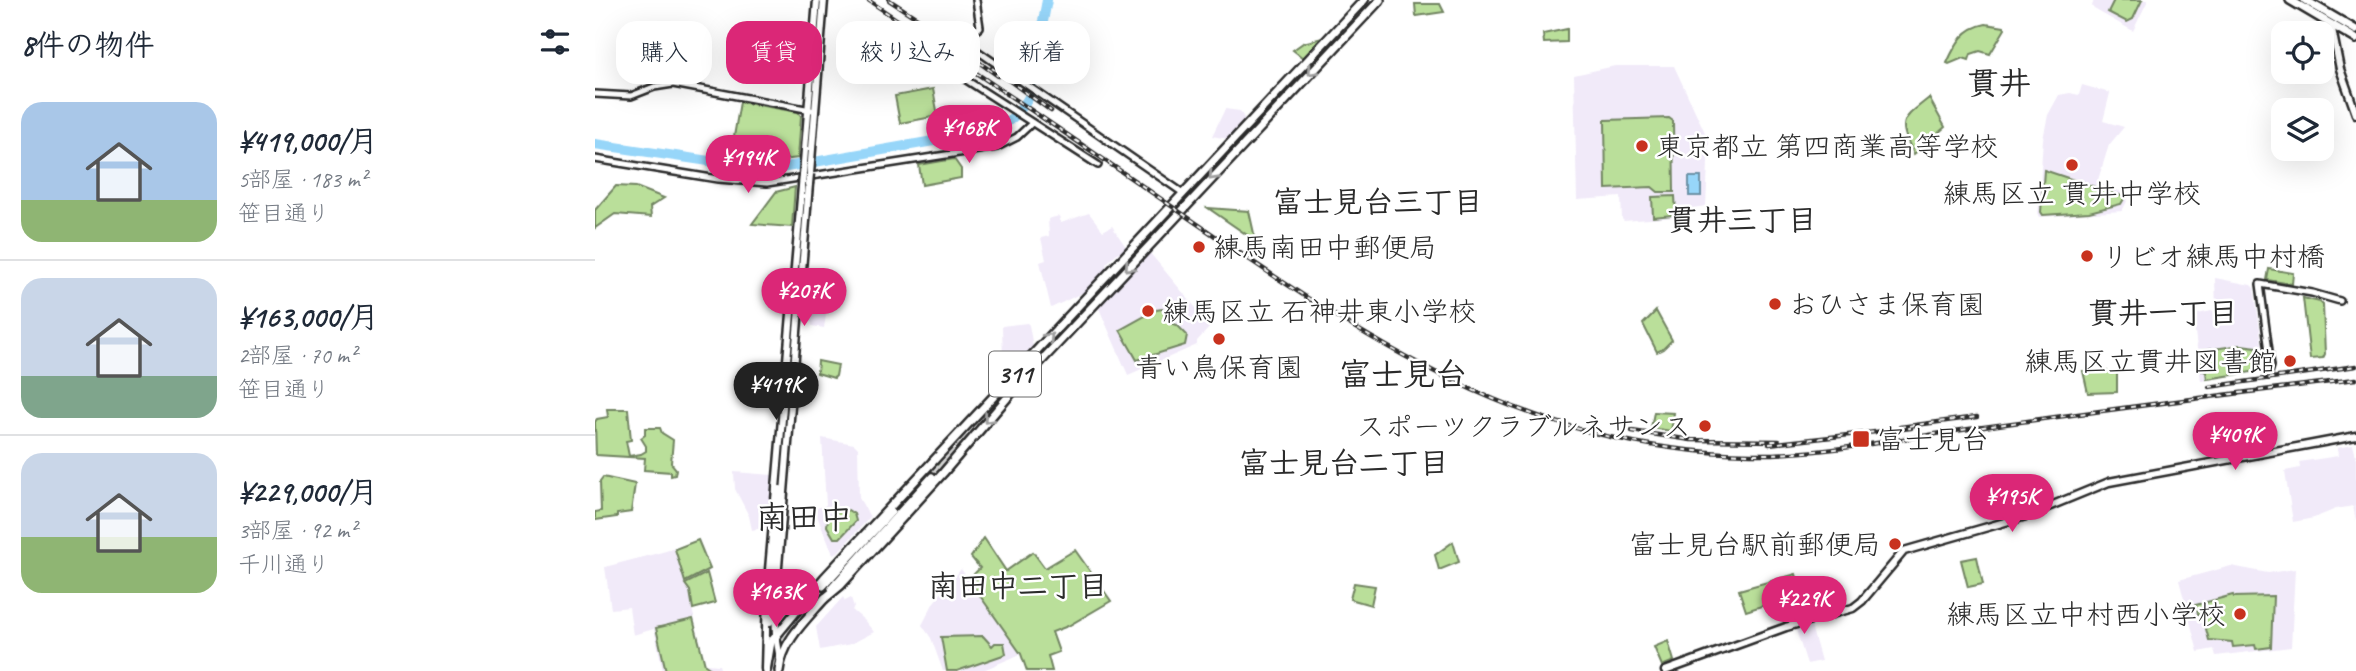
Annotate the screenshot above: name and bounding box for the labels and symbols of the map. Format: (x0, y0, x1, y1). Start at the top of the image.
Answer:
one-way arrow (1308, 63, 1321, 76)
district label: 貫井 (1967, 63, 2031, 104)
pin: ¥168K (920, 106, 1018, 165)
place label: 東京都立 第四商業高等学校 (1656, 129, 1999, 164)
pin: ¥194K (699, 136, 797, 195)
marker: 東京都立 第四商業高等学校 (1634, 138, 1650, 154)
marker: 練馬区立 貫井中学校 (2064, 157, 2080, 173)
one-way arrow (1209, 168, 1222, 181)
place label: 練馬区立 貫井中学校 (1943, 176, 2201, 211)
district label: 富士見台三丁目 (1273, 183, 1483, 221)
district label: 貫井三丁目 (1667, 201, 1817, 239)
place label: 練馬南田中郵便局 (1213, 230, 1437, 265)
marker: 練馬南田中郵便局 (1191, 239, 1207, 255)
place label: リビオ練馬中村橋 (2101, 239, 2325, 274)
marker: リビオ練馬中村橋 (2079, 248, 2095, 264)
one-way arrow (1125, 259, 1138, 272)
pin: ¥207K (755, 268, 853, 328)
place label: おひさま保育園 (1789, 287, 1985, 322)
place label: 練馬区立 石神井東小学校 (1162, 294, 1477, 329)
district label: 貫井一丁目 (2088, 294, 2238, 332)
marker: おひさま保育園 (1767, 296, 1783, 312)
marker: 練馬区立 石神井東小学校 (1140, 303, 1156, 319)
marker: 青い鳥保育園 (1211, 331, 1227, 347)
one-way arrow (1041, 332, 1053, 345)
place label: 練馬区立貫井図書館 (2024, 344, 2276, 379)
place label: 青い鳥保育園 (1135, 350, 1303, 385)
road number: 311 (989, 352, 1041, 396)
marker: 練馬区立貫井図書館 (2282, 353, 2298, 369)
district label: 富士見台 (1339, 354, 1467, 395)
pin: ¥419K (727, 362, 825, 422)
place label: スポーツクラブルネサンス (1357, 409, 1691, 444)
one-way arrow (984, 411, 997, 424)
pin: ¥409K (2186, 412, 2284, 472)
marker: スポーツクラブルネサンス (1697, 418, 1713, 434)
place label: 富士見台 (1877, 422, 1989, 457)
marker: 富士見台 (1851, 429, 1871, 449)
district label: 富士見台二丁目 (1239, 444, 1449, 482)
pin: ¥195K (1963, 475, 2061, 534)
district label: 南田中 (756, 497, 852, 538)
place label: 富士見台駅前郵便局 (1629, 527, 1881, 562)
marker: 富士見台駅前郵便局 (1887, 536, 1903, 552)
district label: 南田中二丁目 (928, 567, 1108, 605)
pin: ¥163K (727, 570, 825, 629)
pin: ¥229K (1755, 576, 1853, 636)
place label: 練馬区立中村西小学校 (1946, 597, 2226, 632)
marker: 練馬区立中村西小学校 (2232, 606, 2248, 622)

